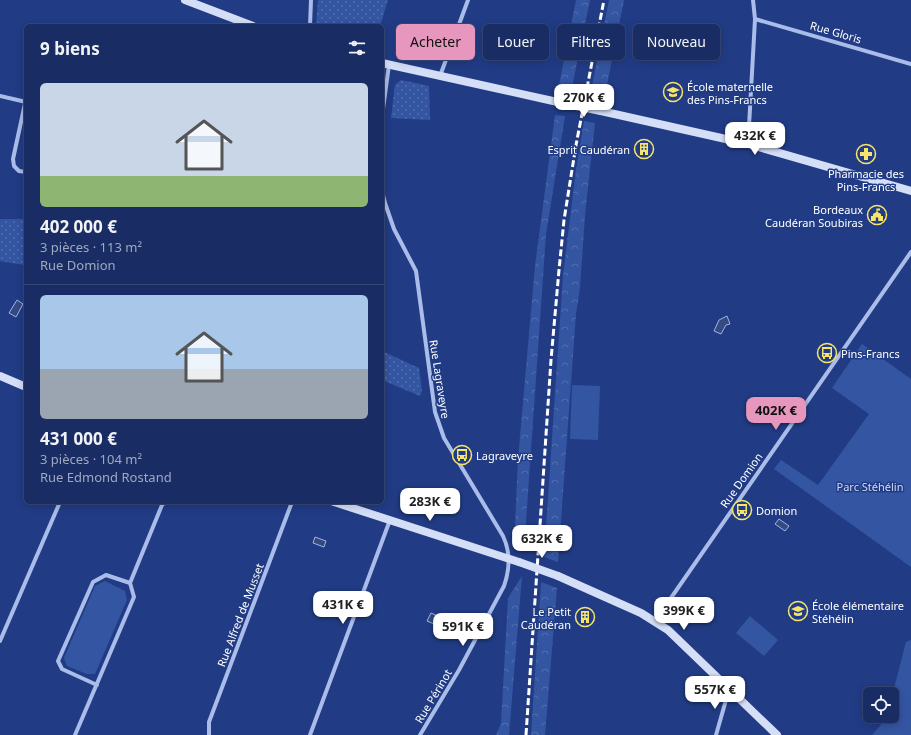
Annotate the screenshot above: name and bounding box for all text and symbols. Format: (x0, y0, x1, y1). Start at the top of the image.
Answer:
street label: Rue Gloris (809, 18, 863, 46)
chip: Acheter (396, 24, 475, 60)
chip: Louer (483, 24, 549, 60)
chip: Filtres (557, 24, 625, 60)
chip: Nouveau (633, 24, 720, 60)
text: 9 biens (40, 37, 100, 60)
icon: filters (346, 37, 368, 59)
place label: École maternelle des Pins-Francs (687, 79, 773, 107)
school or university icon: École maternelle des Pins-Francs (662, 81, 684, 103)
pin: 270K € (551, 84, 617, 118)
text: 270K € (563, 88, 605, 106)
icon: home (168, 109, 240, 181)
pin: 432K € (722, 122, 788, 156)
text: 432K € (734, 126, 776, 144)
building icon: Esprit Caudéran (633, 138, 655, 160)
place label: Esprit Caudéran (547, 142, 630, 157)
pharmacy icon: Pharmacie des Pins-Francs (855, 143, 877, 165)
place label: Pharmacie des Pins-Francs (828, 166, 904, 194)
place label: Bordeaux Caudéran Soubiras (765, 202, 863, 230)
public building icon: Bordeaux Caudéran Soubiras (866, 204, 888, 226)
text: 402 000 € (40, 215, 117, 238)
text: 3 pièces · 113 m² (40, 238, 142, 256)
text: Rue Domion (40, 256, 116, 274)
icon: home (168, 321, 240, 393)
street label: Rue Lagraveyre (426, 339, 454, 419)
bus stop icon: Pins-Francs (816, 342, 838, 364)
place label: Pins-Francs (841, 346, 900, 361)
pin: 402K € (743, 397, 809, 431)
text: 402K € (755, 401, 797, 419)
text: 431 000 € (40, 427, 117, 450)
bus stop icon: Lagraveyre (451, 444, 473, 466)
place label: Lagraveyre (476, 448, 533, 463)
street label: Rue Domion (717, 449, 765, 511)
text: 3 pièces · 104 m² (40, 450, 142, 468)
text: Rue Edmond Rostand (40, 468, 172, 486)
park label: Parc Stéhélin (837, 479, 903, 494)
pin: 283K € (397, 488, 463, 522)
text: 283K € (409, 492, 451, 510)
bus stop icon: Domion (731, 499, 753, 521)
place label: Domion (756, 503, 797, 518)
pin: 632K € (509, 525, 575, 559)
text: 632K € (521, 529, 563, 547)
street label: Rue Alfred de Musset (213, 561, 267, 669)
pin: 431K € (310, 591, 376, 625)
text: 431K € (322, 595, 364, 613)
pin: 399K € (651, 597, 717, 631)
place label: École élémentaire Stéhélin (812, 598, 904, 626)
school or university icon: École élémentaire Stéhélin (787, 600, 809, 622)
text: 399K € (663, 601, 705, 619)
place label: Le Petit Caudéran (521, 604, 571, 632)
building icon: Le Petit Caudéran (574, 606, 596, 628)
pin: 591K € (430, 613, 496, 647)
text: 591K € (442, 617, 484, 635)
street label: Rue Périnot (411, 666, 455, 726)
pin: 557K € (682, 676, 748, 710)
text: 557K € (694, 680, 736, 698)
map controls (863, 687, 899, 723)
button: locate (863, 687, 899, 723)

